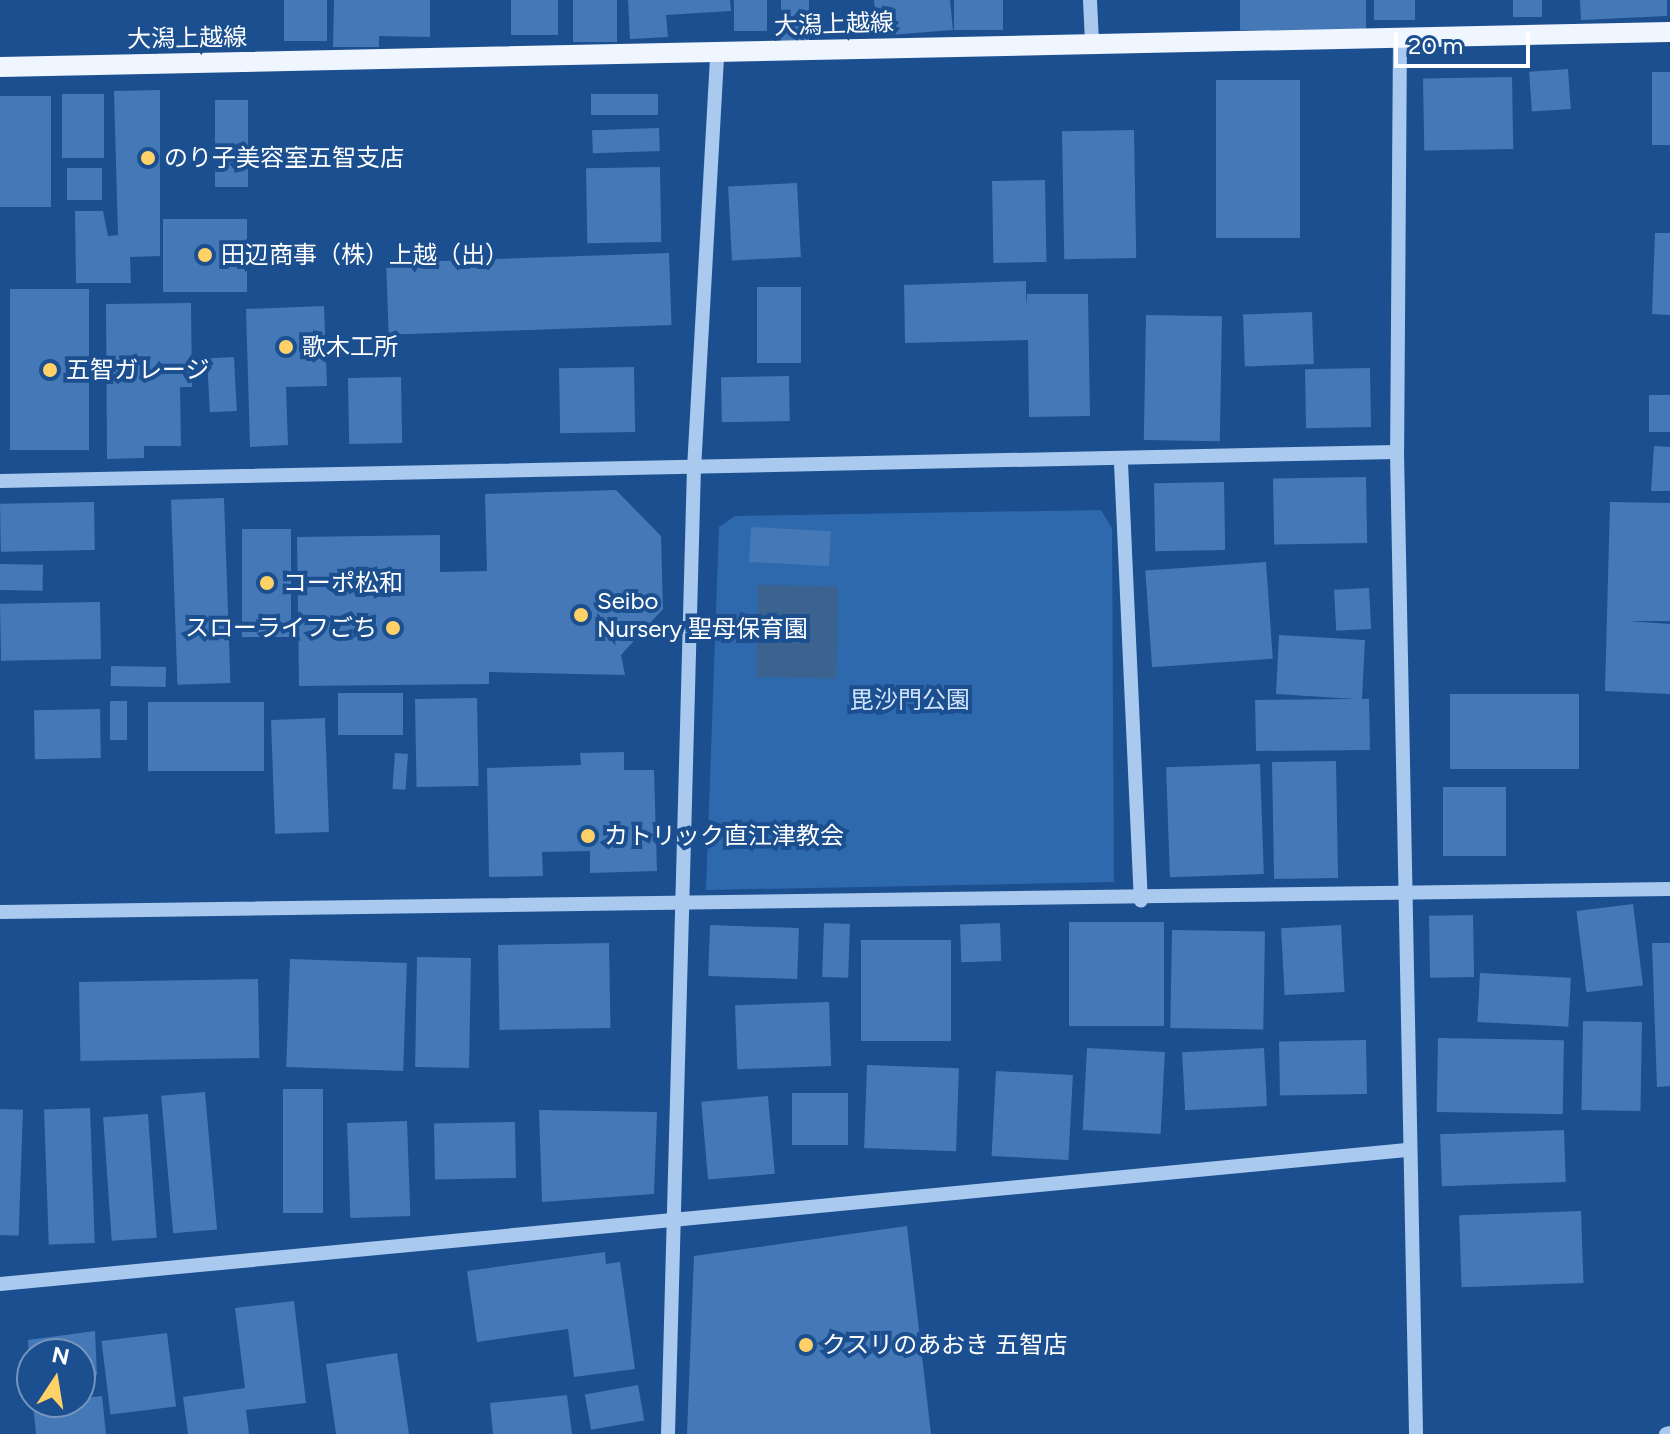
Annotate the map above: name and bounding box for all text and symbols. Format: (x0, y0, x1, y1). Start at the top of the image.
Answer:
street label: 大潟上越線 (774, 8, 894, 40)
scale bar (1398, 16, 1534, 66)
street label: 大潟上越線 (127, 23, 247, 53)
text: 20 m (1408, 31, 1463, 60)
place label: のり子美容室五智支店 (164, 144, 404, 172)
marker: のり子美容室五智支店 (139, 149, 157, 167)
place label: 田辺商事（株）上越（出） (221, 241, 509, 269)
marker: 田辺商事（株）上越（出） (196, 246, 214, 264)
place label: 歌木工所 (302, 333, 398, 361)
marker: 歌木工所 (277, 338, 295, 356)
place label: 五智ガレージ (66, 356, 210, 384)
marker: 五智ガレージ (41, 361, 59, 379)
place label: コーポ松和 (283, 569, 403, 597)
marker: コーポ松和 (258, 574, 276, 592)
place label: Seibo Nursery 聖母保育園 (597, 587, 808, 643)
marker: Seibo Nursery 聖母保育園 (572, 606, 590, 624)
place label: スローライフごち (185, 614, 377, 642)
marker: スローライフごち (384, 619, 402, 637)
park label: 毘沙門公園 (850, 686, 970, 714)
place label: カトリック直江津教会 (604, 822, 844, 850)
marker: カトリック直江津教会 (579, 827, 597, 845)
place label: クスリのあおき 五智店 (822, 1331, 1068, 1359)
marker: クスリのあおき 五智店 (797, 1336, 815, 1354)
north arrow (16, 1338, 96, 1418)
text: N (50, 1341, 72, 1371)

